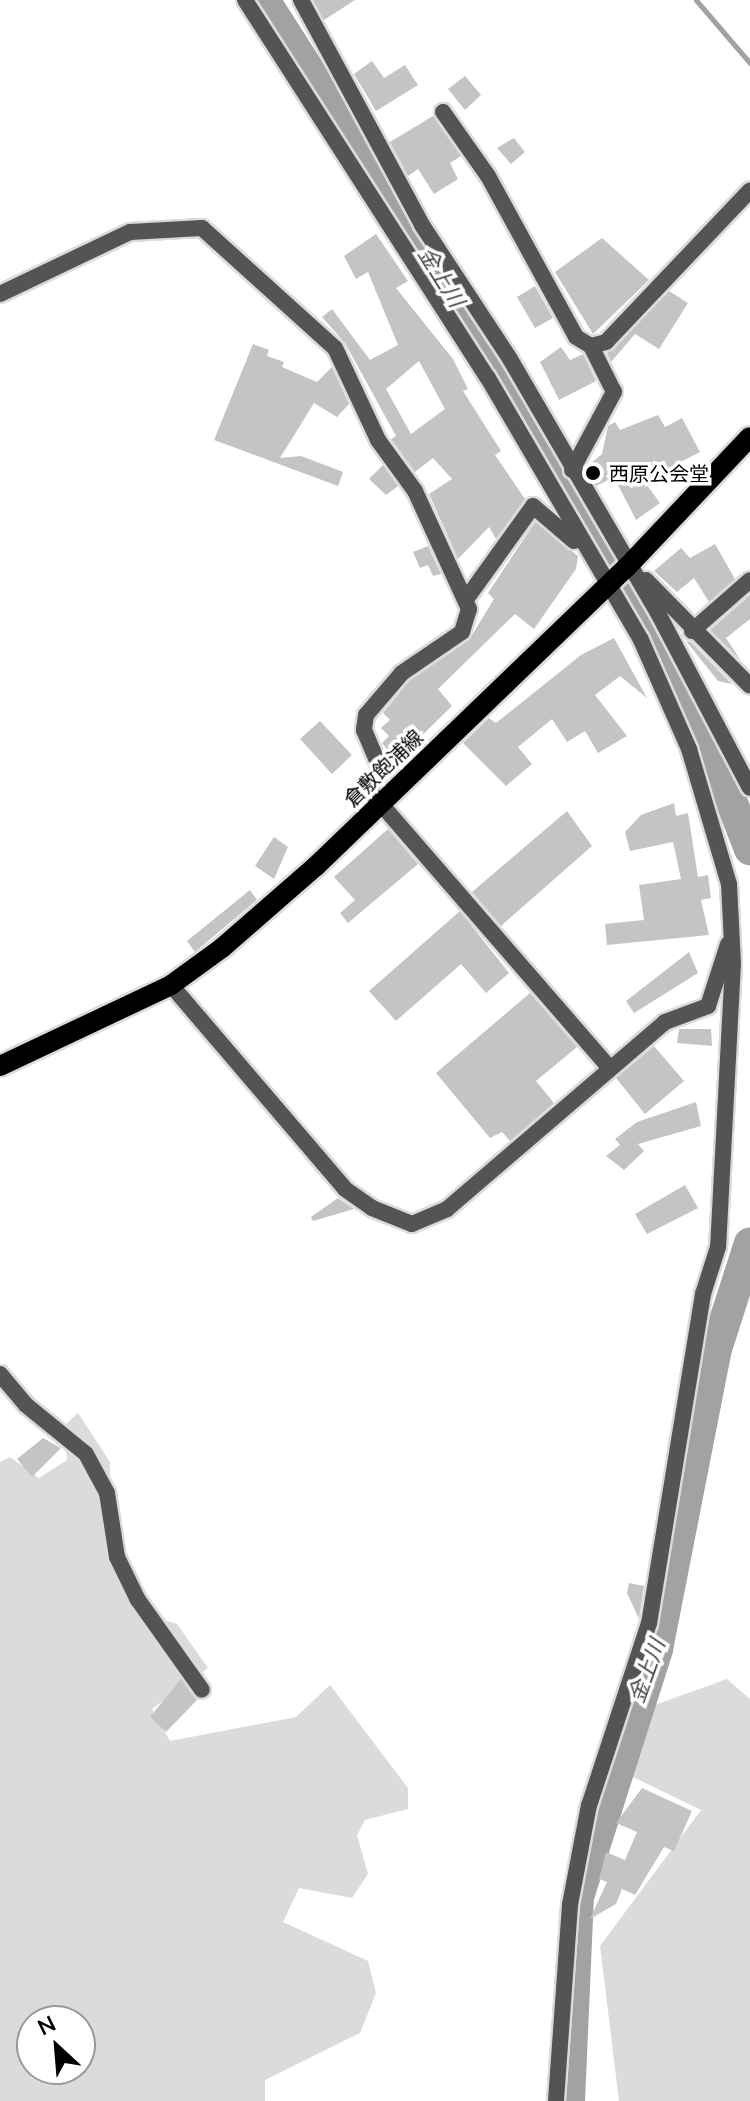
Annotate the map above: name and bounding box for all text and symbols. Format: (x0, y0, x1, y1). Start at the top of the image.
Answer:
water label: 金上川 (412, 242, 470, 312)
place label: 西原公会堂 (609, 461, 709, 485)
marker: 西原公会堂 (584, 464, 602, 482)
street label: 倉敷飽浦線 (339, 725, 427, 811)
water label: 金上川 (623, 1635, 671, 1707)
north arrow (16, 2005, 96, 2085)
text: N (33, 2009, 60, 2041)

